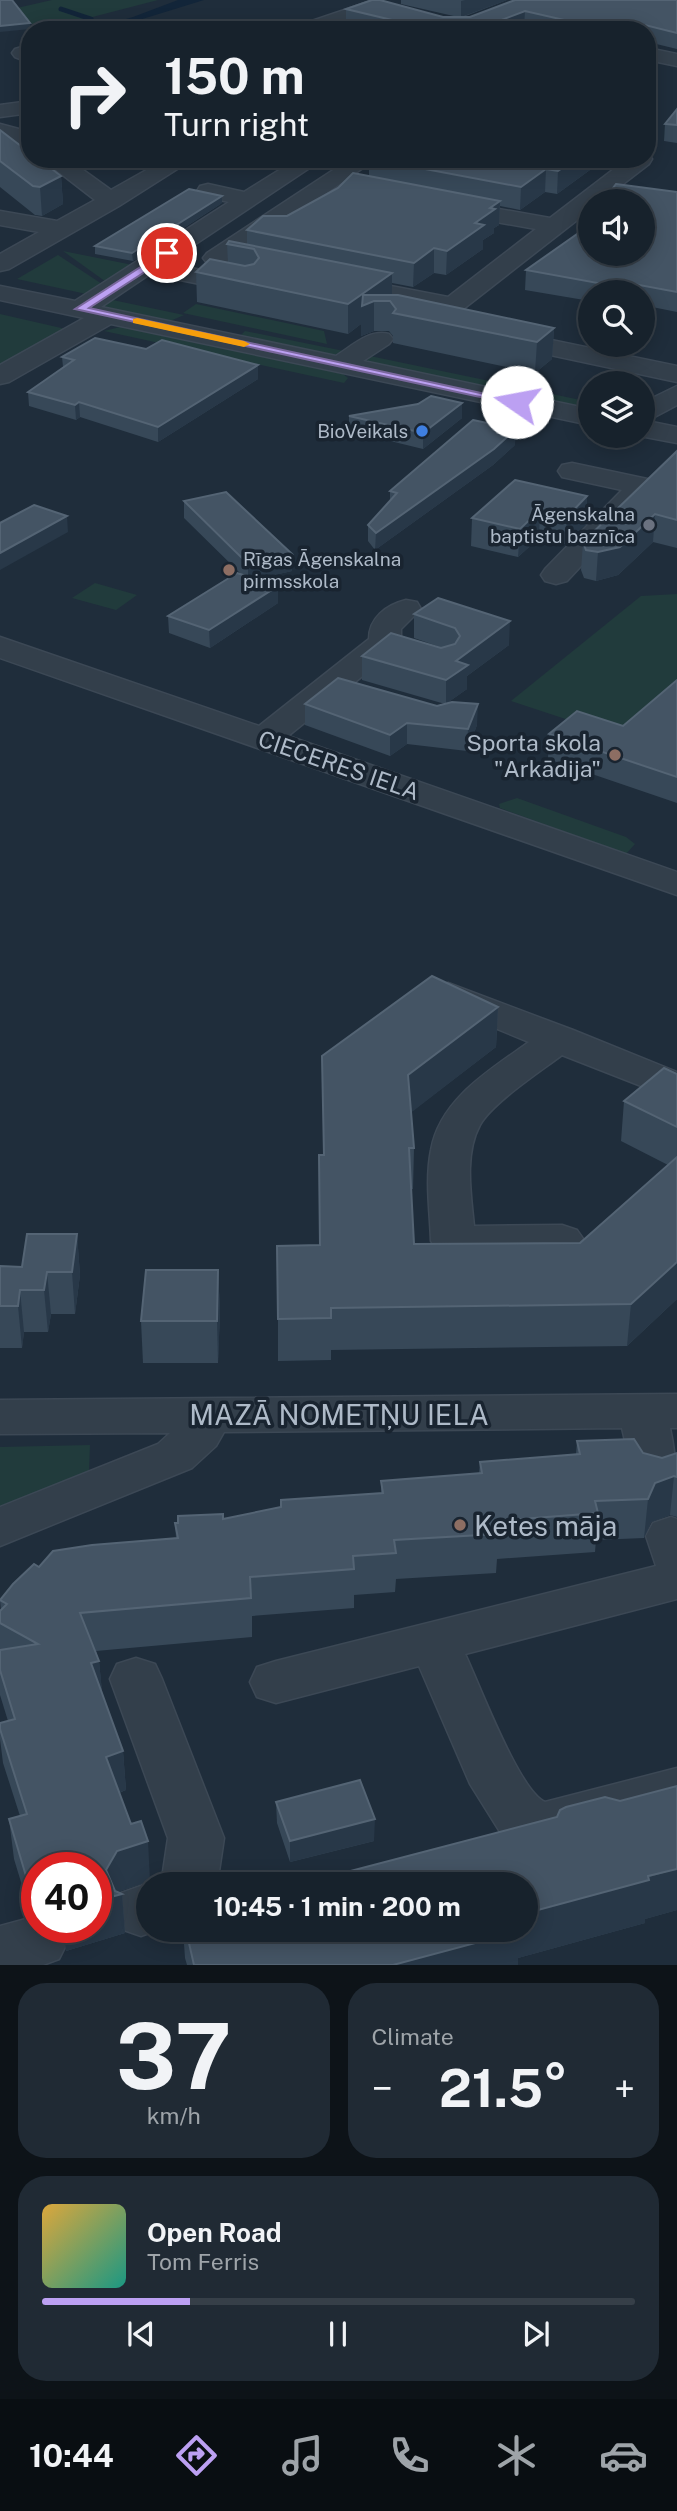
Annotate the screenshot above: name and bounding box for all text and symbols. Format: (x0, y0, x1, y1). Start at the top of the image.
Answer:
text: 150 m (164, 47, 305, 105)
icon: right (49, 49, 140, 140)
text: Turn right (164, 106, 309, 143)
map controls (578, 189, 655, 448)
button: sound (578, 189, 655, 266)
pin (137, 223, 197, 283)
icon: arrive (148, 234, 186, 272)
button: search (578, 280, 655, 357)
position arrow (480, 365, 554, 439)
button: layers (578, 371, 655, 448)
place label: BioVeikals (317, 420, 408, 442)
marker: BioVeikals (414, 423, 430, 439)
place label: Āgenskalna baptistu baznīca (490, 503, 635, 547)
marker: Āgenskalna baptistu baznīca (641, 517, 657, 533)
place label: Rīgas Āgenskalna pirmsskola (243, 548, 401, 592)
marker: Rīgas Āgenskalna pirmsskola (221, 562, 237, 578)
street label: CIECERES IELA (255, 725, 423, 805)
place label: Sporta skola "Arkādija" (466, 729, 601, 782)
marker: Sporta skola "Arkādija" (607, 747, 623, 763)
street label: MAZĀ NOMETŅU IELA (189, 1398, 489, 1431)
place label: Ketes māja (474, 1509, 617, 1542)
marker: Ketes māja (452, 1517, 468, 1533)
speed limit sign: 40 (21, 1852, 112, 1943)
text: 10:45 · 1 min · 200 m (213, 1891, 461, 1922)
text: 37 (116, 2003, 232, 2109)
text: Climate (372, 2023, 454, 2050)
text: 21.5° (439, 2058, 568, 2119)
text: − (372, 2066, 393, 2111)
text: + (614, 2066, 635, 2111)
text: km/h (147, 2102, 201, 2129)
text: Open Road (147, 2217, 282, 2248)
text: Tom Ferris (147, 2248, 259, 2275)
icon: previous (122, 2315, 160, 2353)
icon: pause (319, 2315, 357, 2353)
icon: next (517, 2315, 555, 2353)
icon: directions (172, 2431, 221, 2480)
icon: music (278, 2431, 327, 2480)
icon: phone (385, 2431, 434, 2480)
icon: climate (492, 2431, 541, 2480)
icon: car (599, 2431, 648, 2480)
text: 10:44 (29, 2437, 114, 2474)

